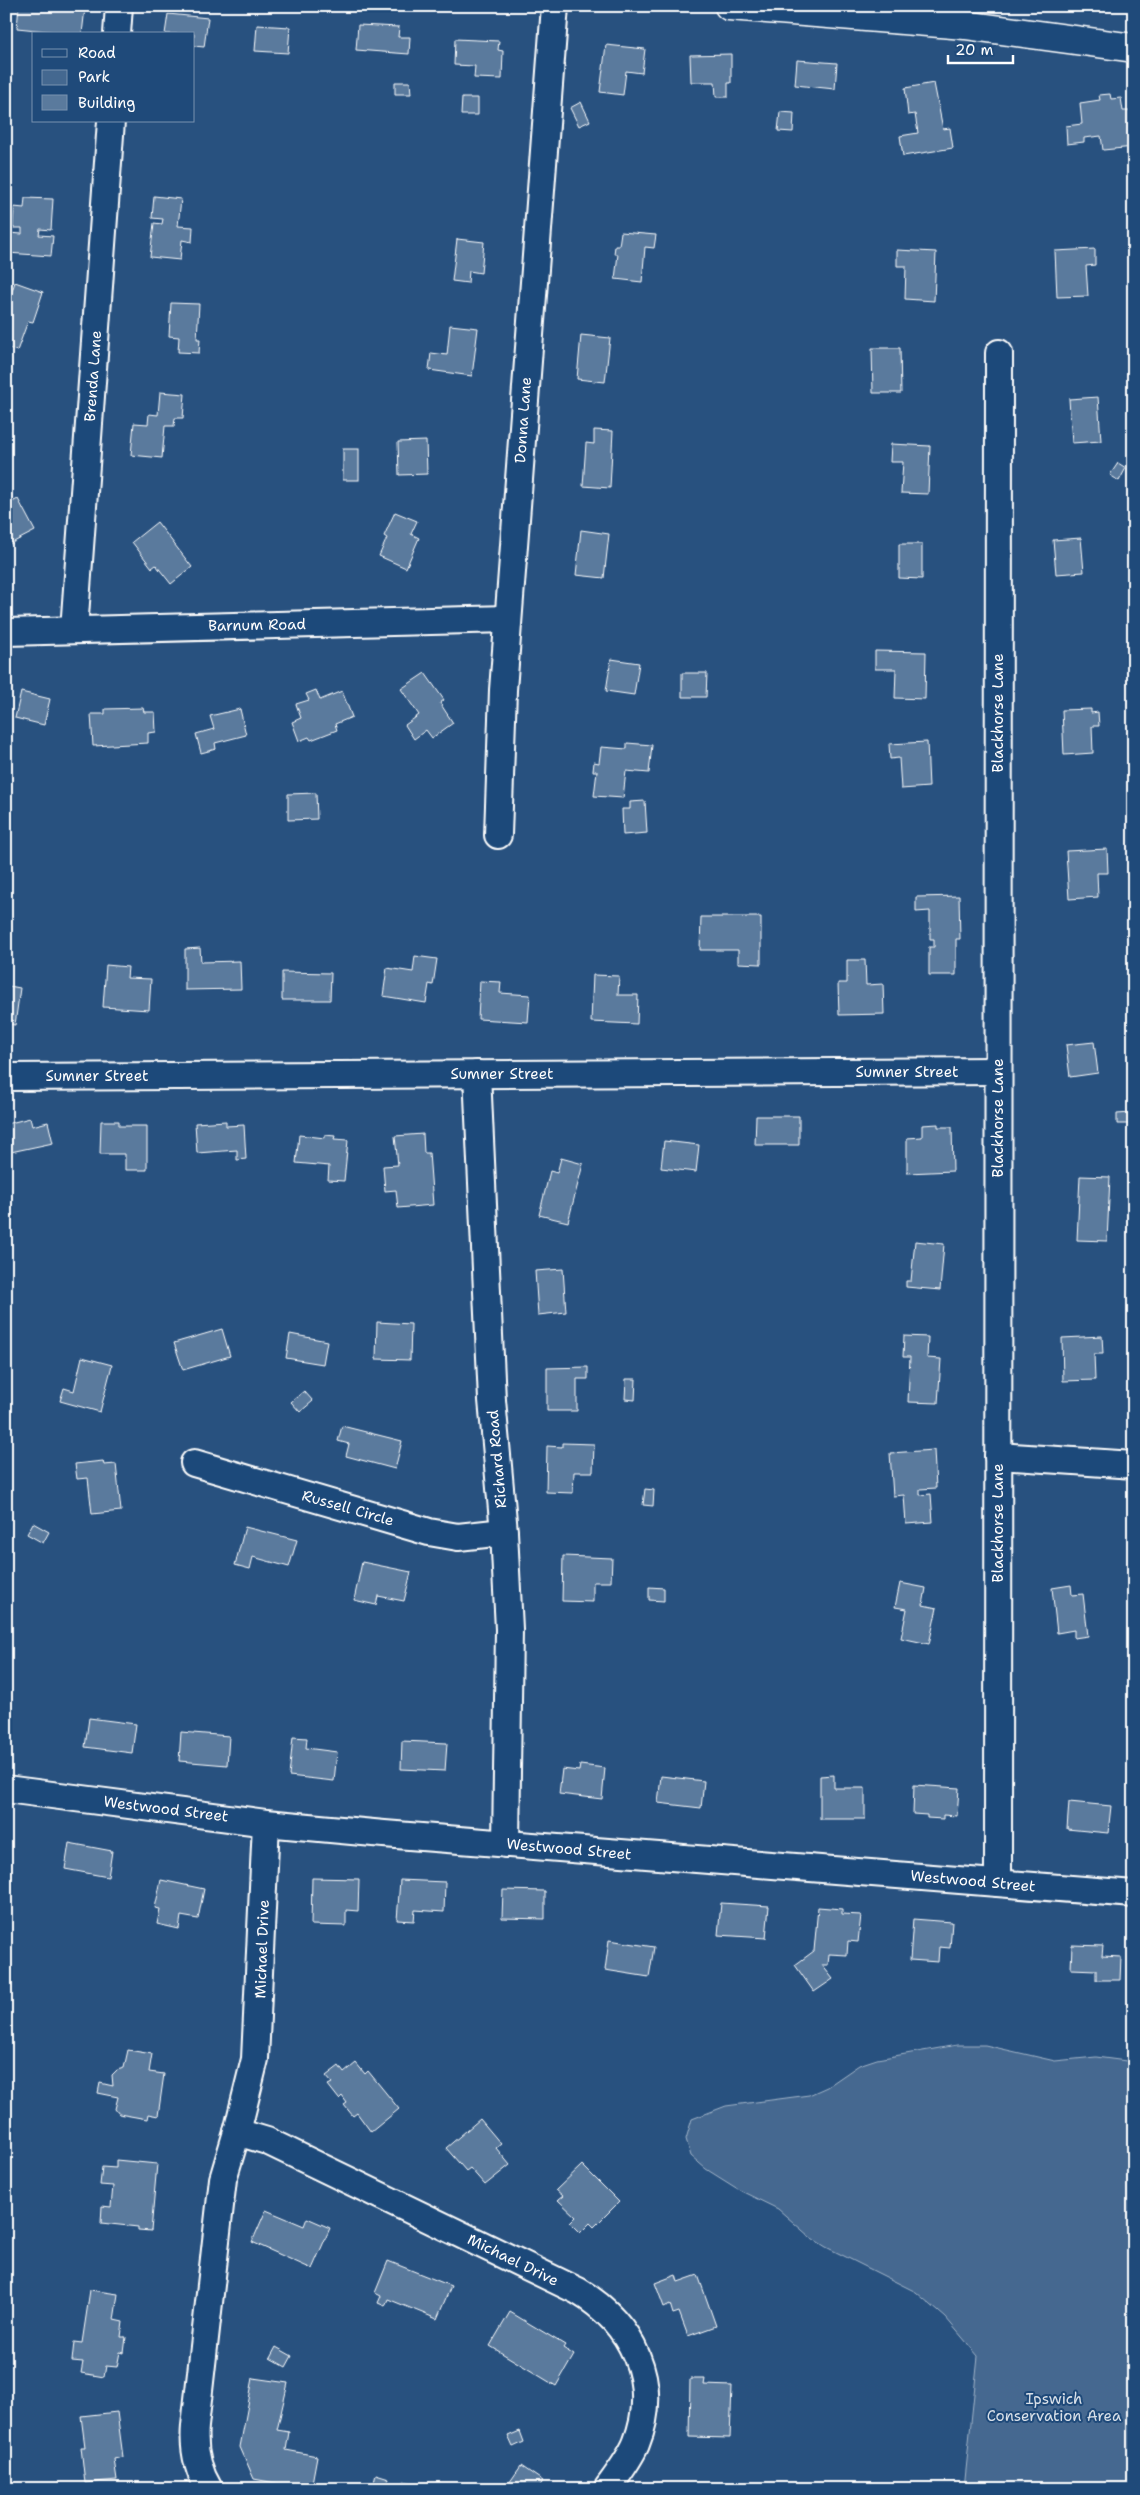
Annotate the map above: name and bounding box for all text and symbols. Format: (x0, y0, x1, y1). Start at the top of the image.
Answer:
legend (32, 32, 195, 122)
scale bar (948, 32, 1012, 64)
text: 20 m (955, 40, 994, 60)
text: Road (78, 43, 116, 63)
text: Park (78, 67, 110, 87)
text: Building (78, 93, 135, 113)
street label: Brenda Lane (80, 330, 106, 422)
street label: Donna Lane (510, 376, 536, 464)
street label: Barnum Road (208, 614, 307, 636)
street label: Blackhorse Lane (988, 654, 1008, 772)
street label: Blackhorse Lane (988, 1059, 1008, 1177)
street label: Sumner Street (855, 1062, 959, 1082)
street label: Sumner Street (450, 1064, 554, 1084)
street label: Sumner Street (45, 1066, 149, 1086)
street label: Richard Road (483, 1409, 511, 1509)
street label: Blackhorse Lane (988, 1464, 1008, 1582)
street label: Russell Circle (300, 1485, 396, 1531)
street label: Westwood Street (102, 1791, 230, 1827)
street label: Westwood Street (506, 1834, 632, 1864)
street label: Westwood Street (910, 1866, 1036, 1896)
street label: Michael Drive (250, 1899, 274, 1999)
street label: Michael Drive (464, 2229, 562, 2291)
park label: Ipswich Conservation Area (987, 2389, 1122, 2426)

